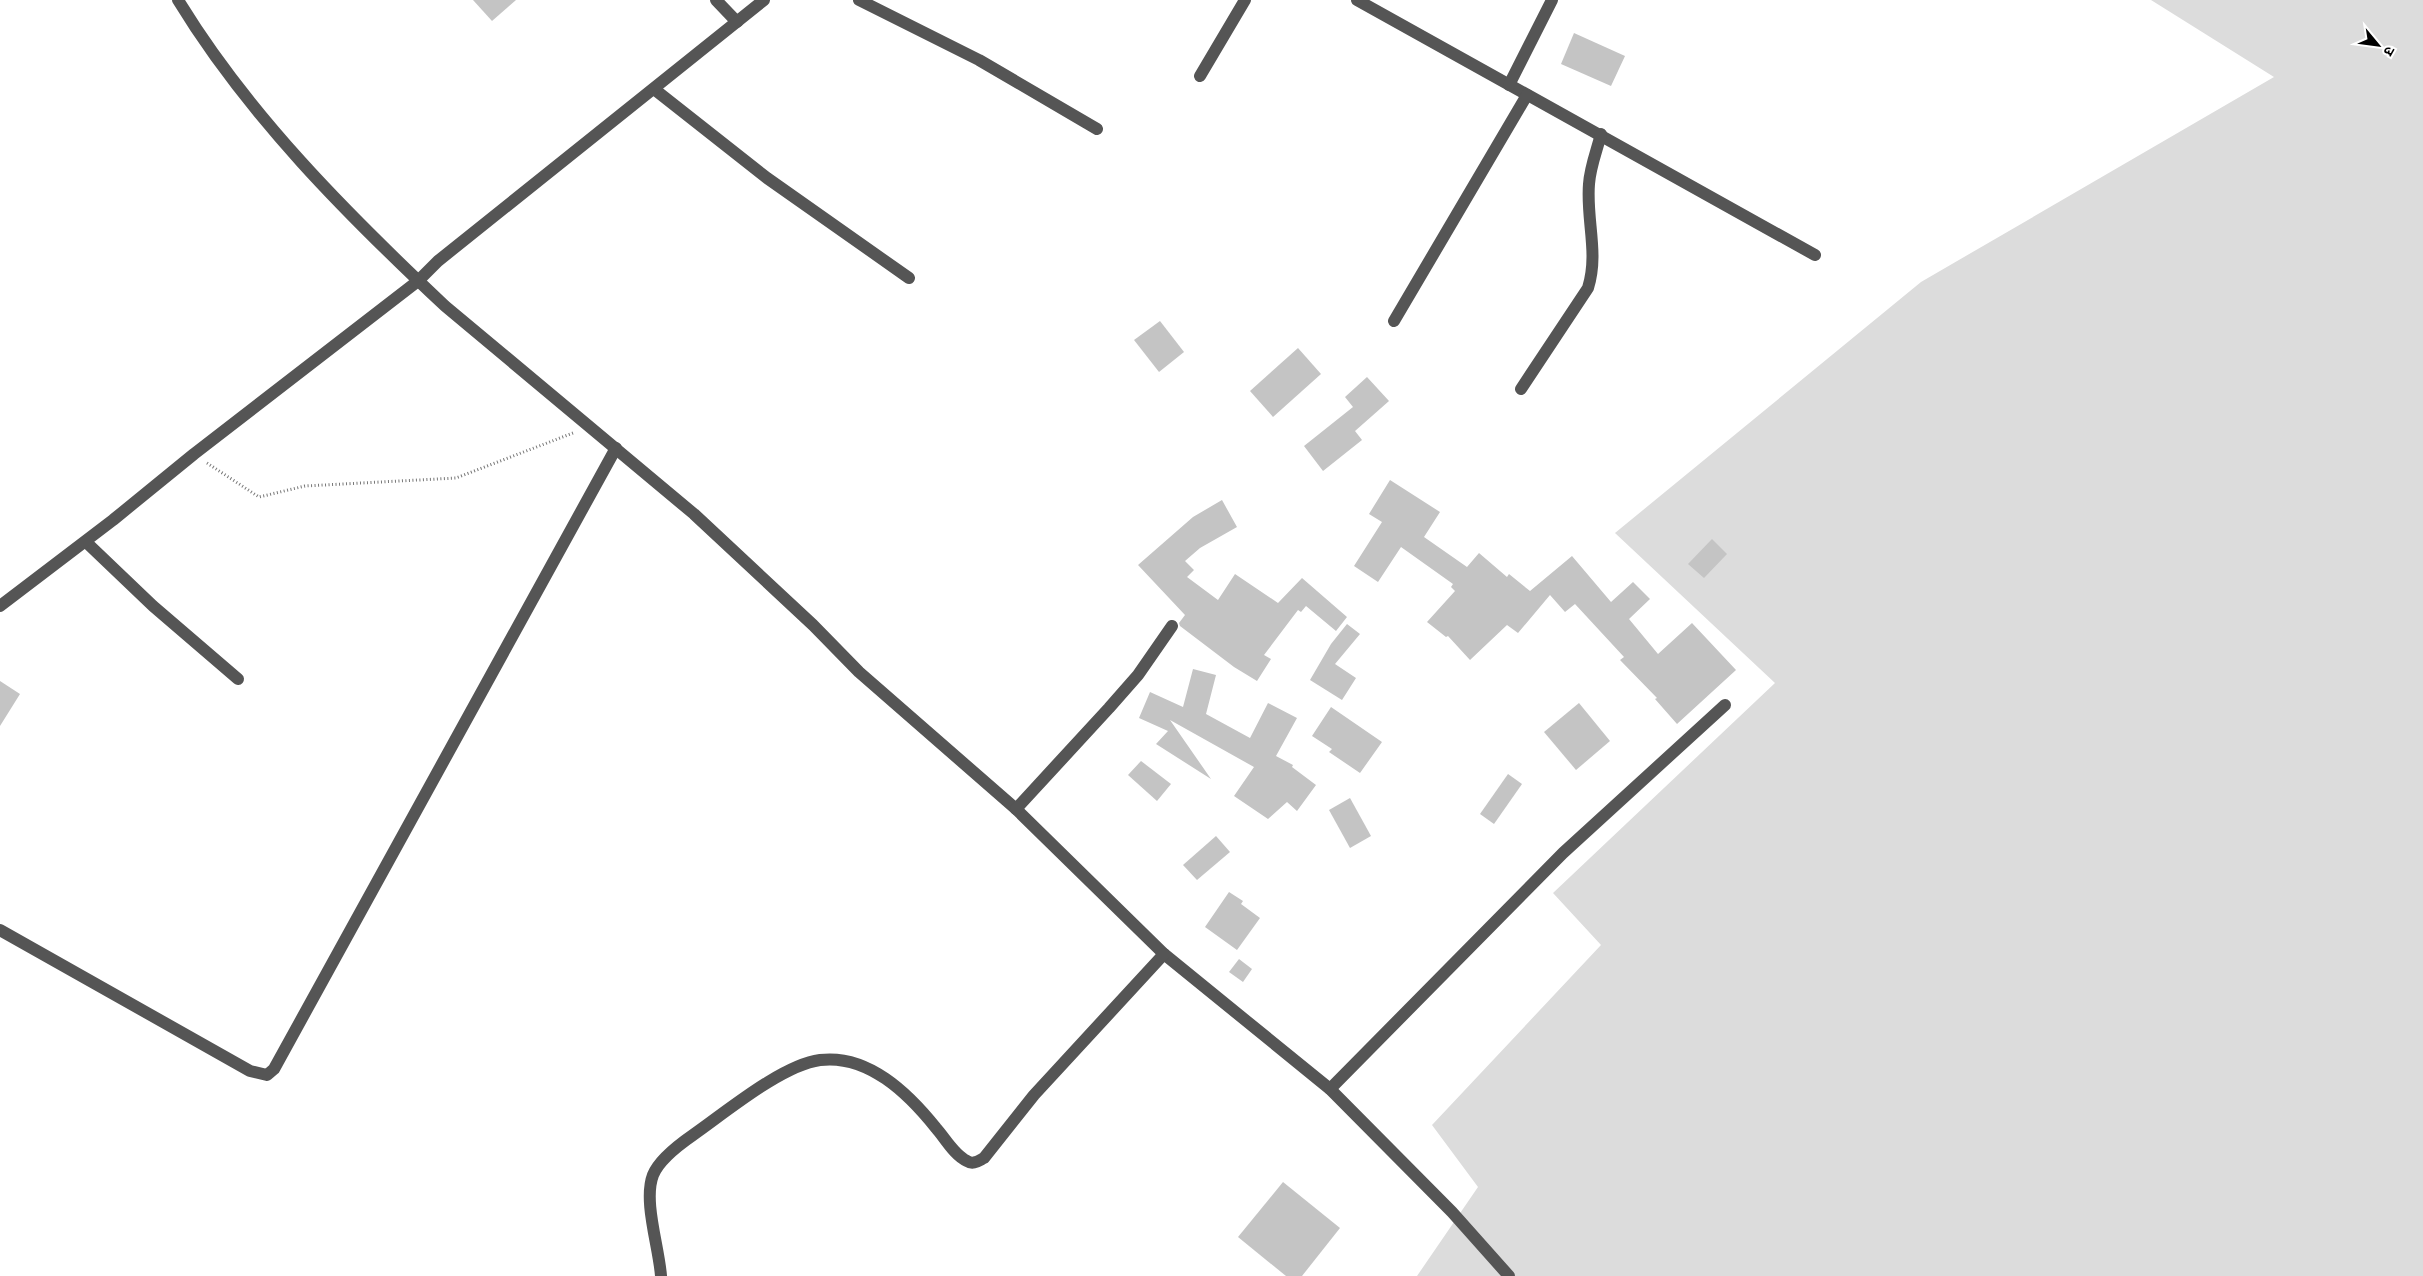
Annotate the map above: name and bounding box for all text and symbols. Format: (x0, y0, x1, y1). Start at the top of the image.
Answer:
north arrow (2353, 20, 2403, 70)
text: उ (2380, 44, 2399, 60)

